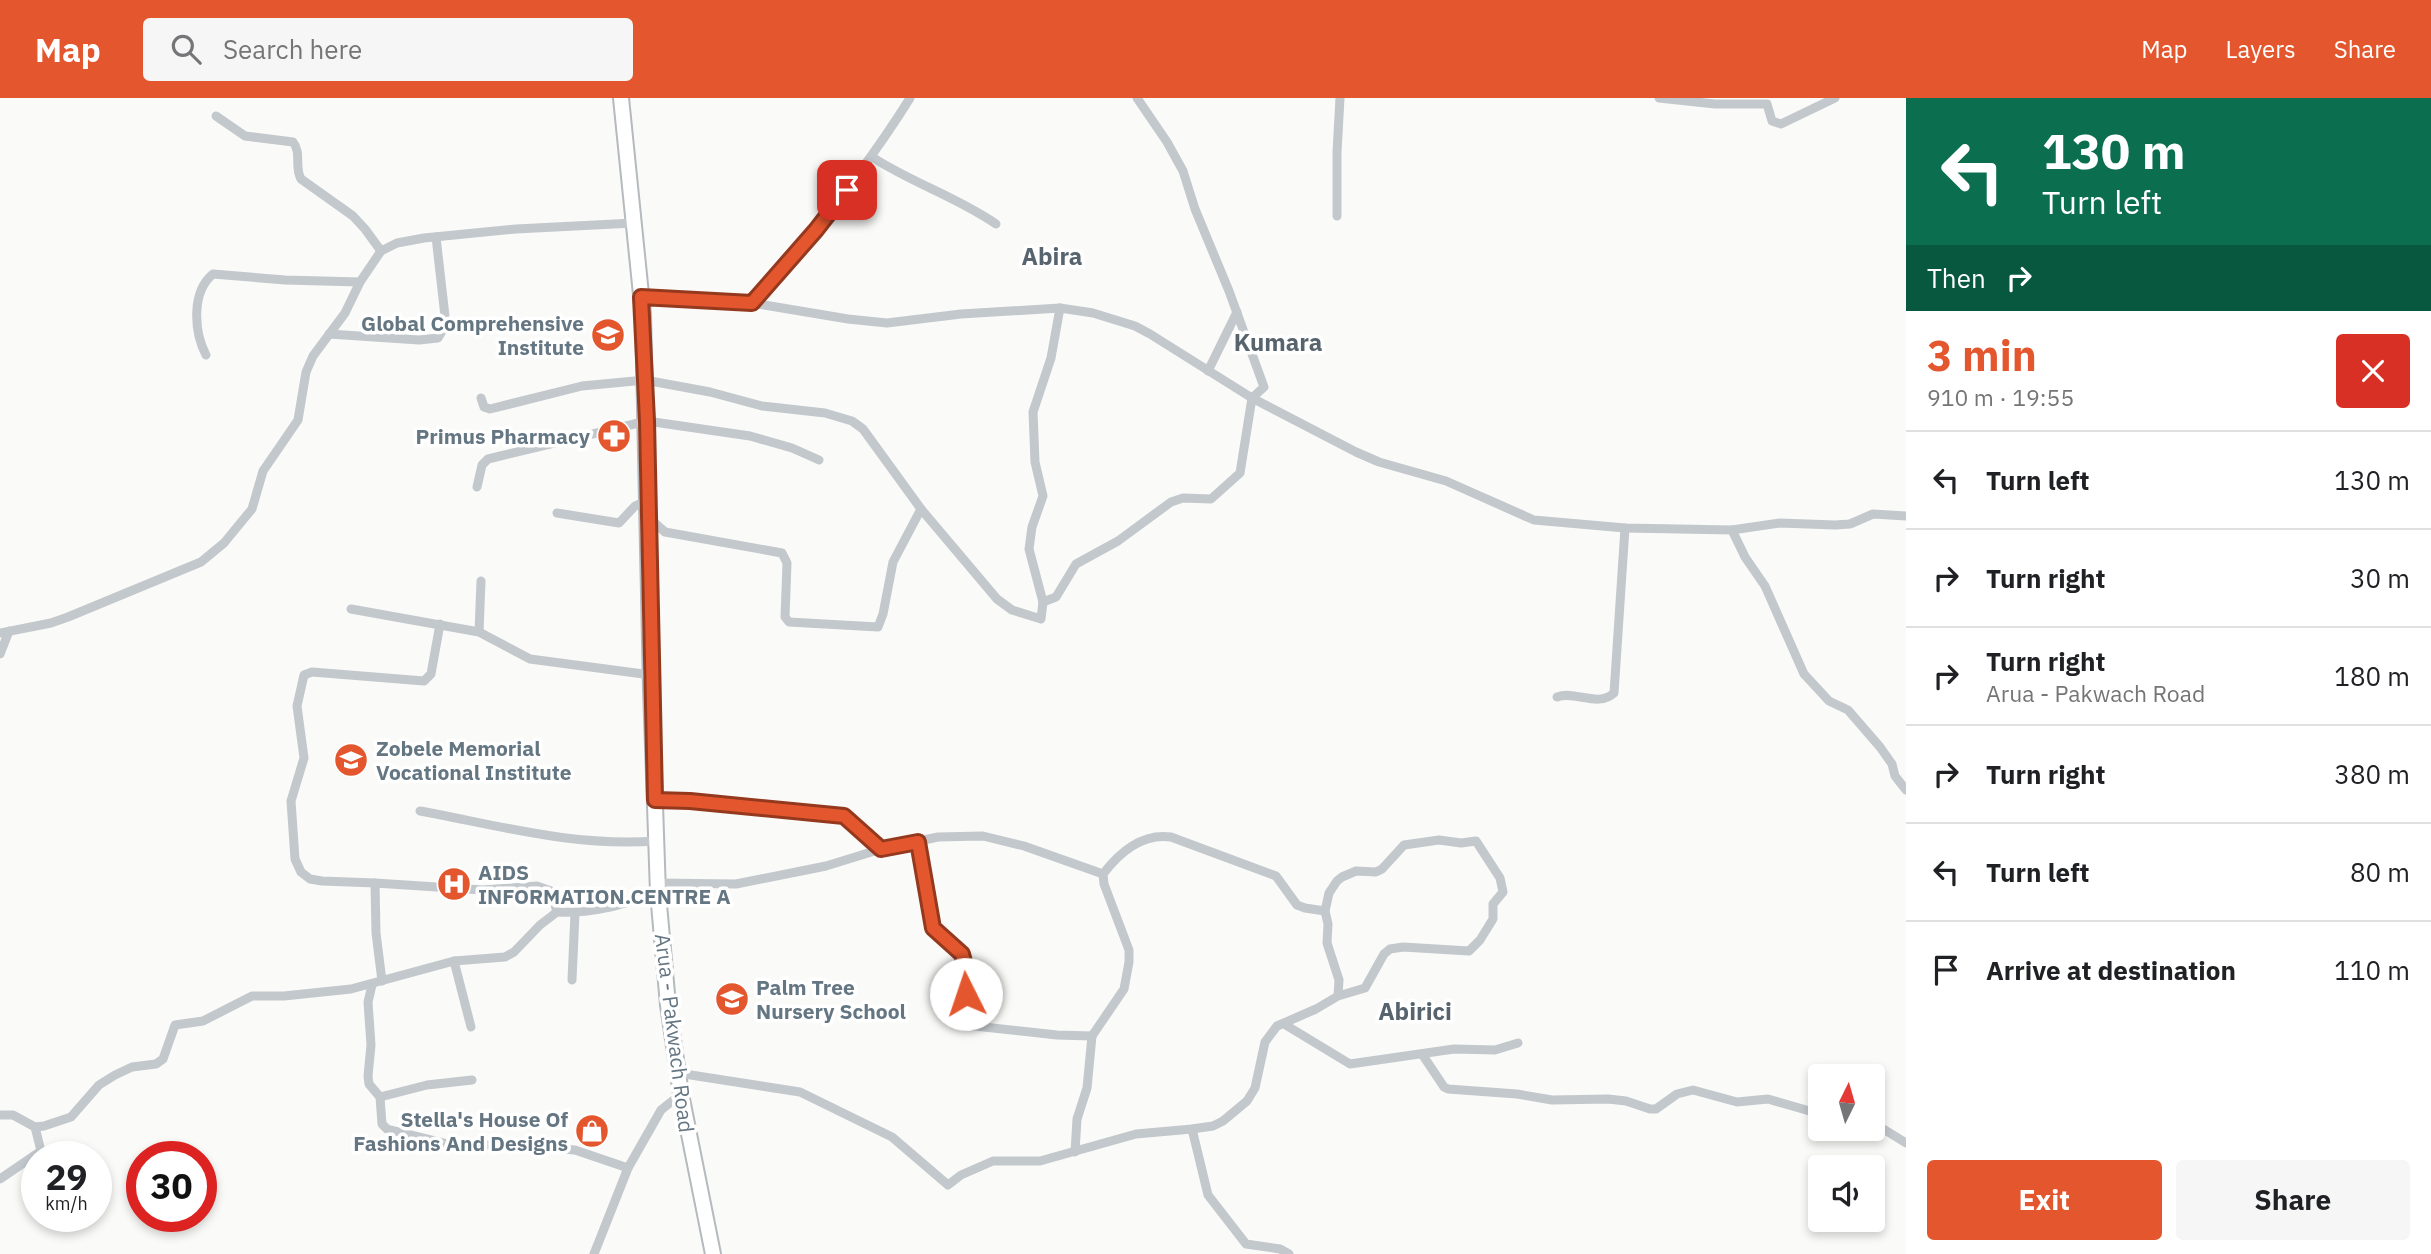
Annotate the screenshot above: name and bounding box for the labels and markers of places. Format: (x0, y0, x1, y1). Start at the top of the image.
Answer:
pin (817, 160, 877, 220)
place label: Global Comprehensive Institute (361, 309, 584, 361)
school or university icon: Global Comprehensive Institute (589, 316, 627, 354)
pharmacy icon: Primus Pharmacy (595, 417, 633, 455)
place label: Primus Pharmacy (416, 422, 591, 450)
place label: Zobele Memorial Vocational Institute (376, 734, 572, 786)
school or university icon: Zobele Memorial Vocational Institute (332, 741, 370, 779)
place label: AIDS INFORMATION.CENTRE A (478, 858, 731, 910)
hospital icon: AIDS INFORMATION.CENTRE A (435, 865, 473, 903)
place label: Palm Tree Nursery School (756, 973, 906, 1025)
school or university icon: Palm Tree Nursery School (713, 980, 751, 1018)
place label: Stella's House Of Fashions And Designs (353, 1105, 568, 1157)
shop icon: Stella's House Of Fashions And Designs (573, 1112, 611, 1150)

